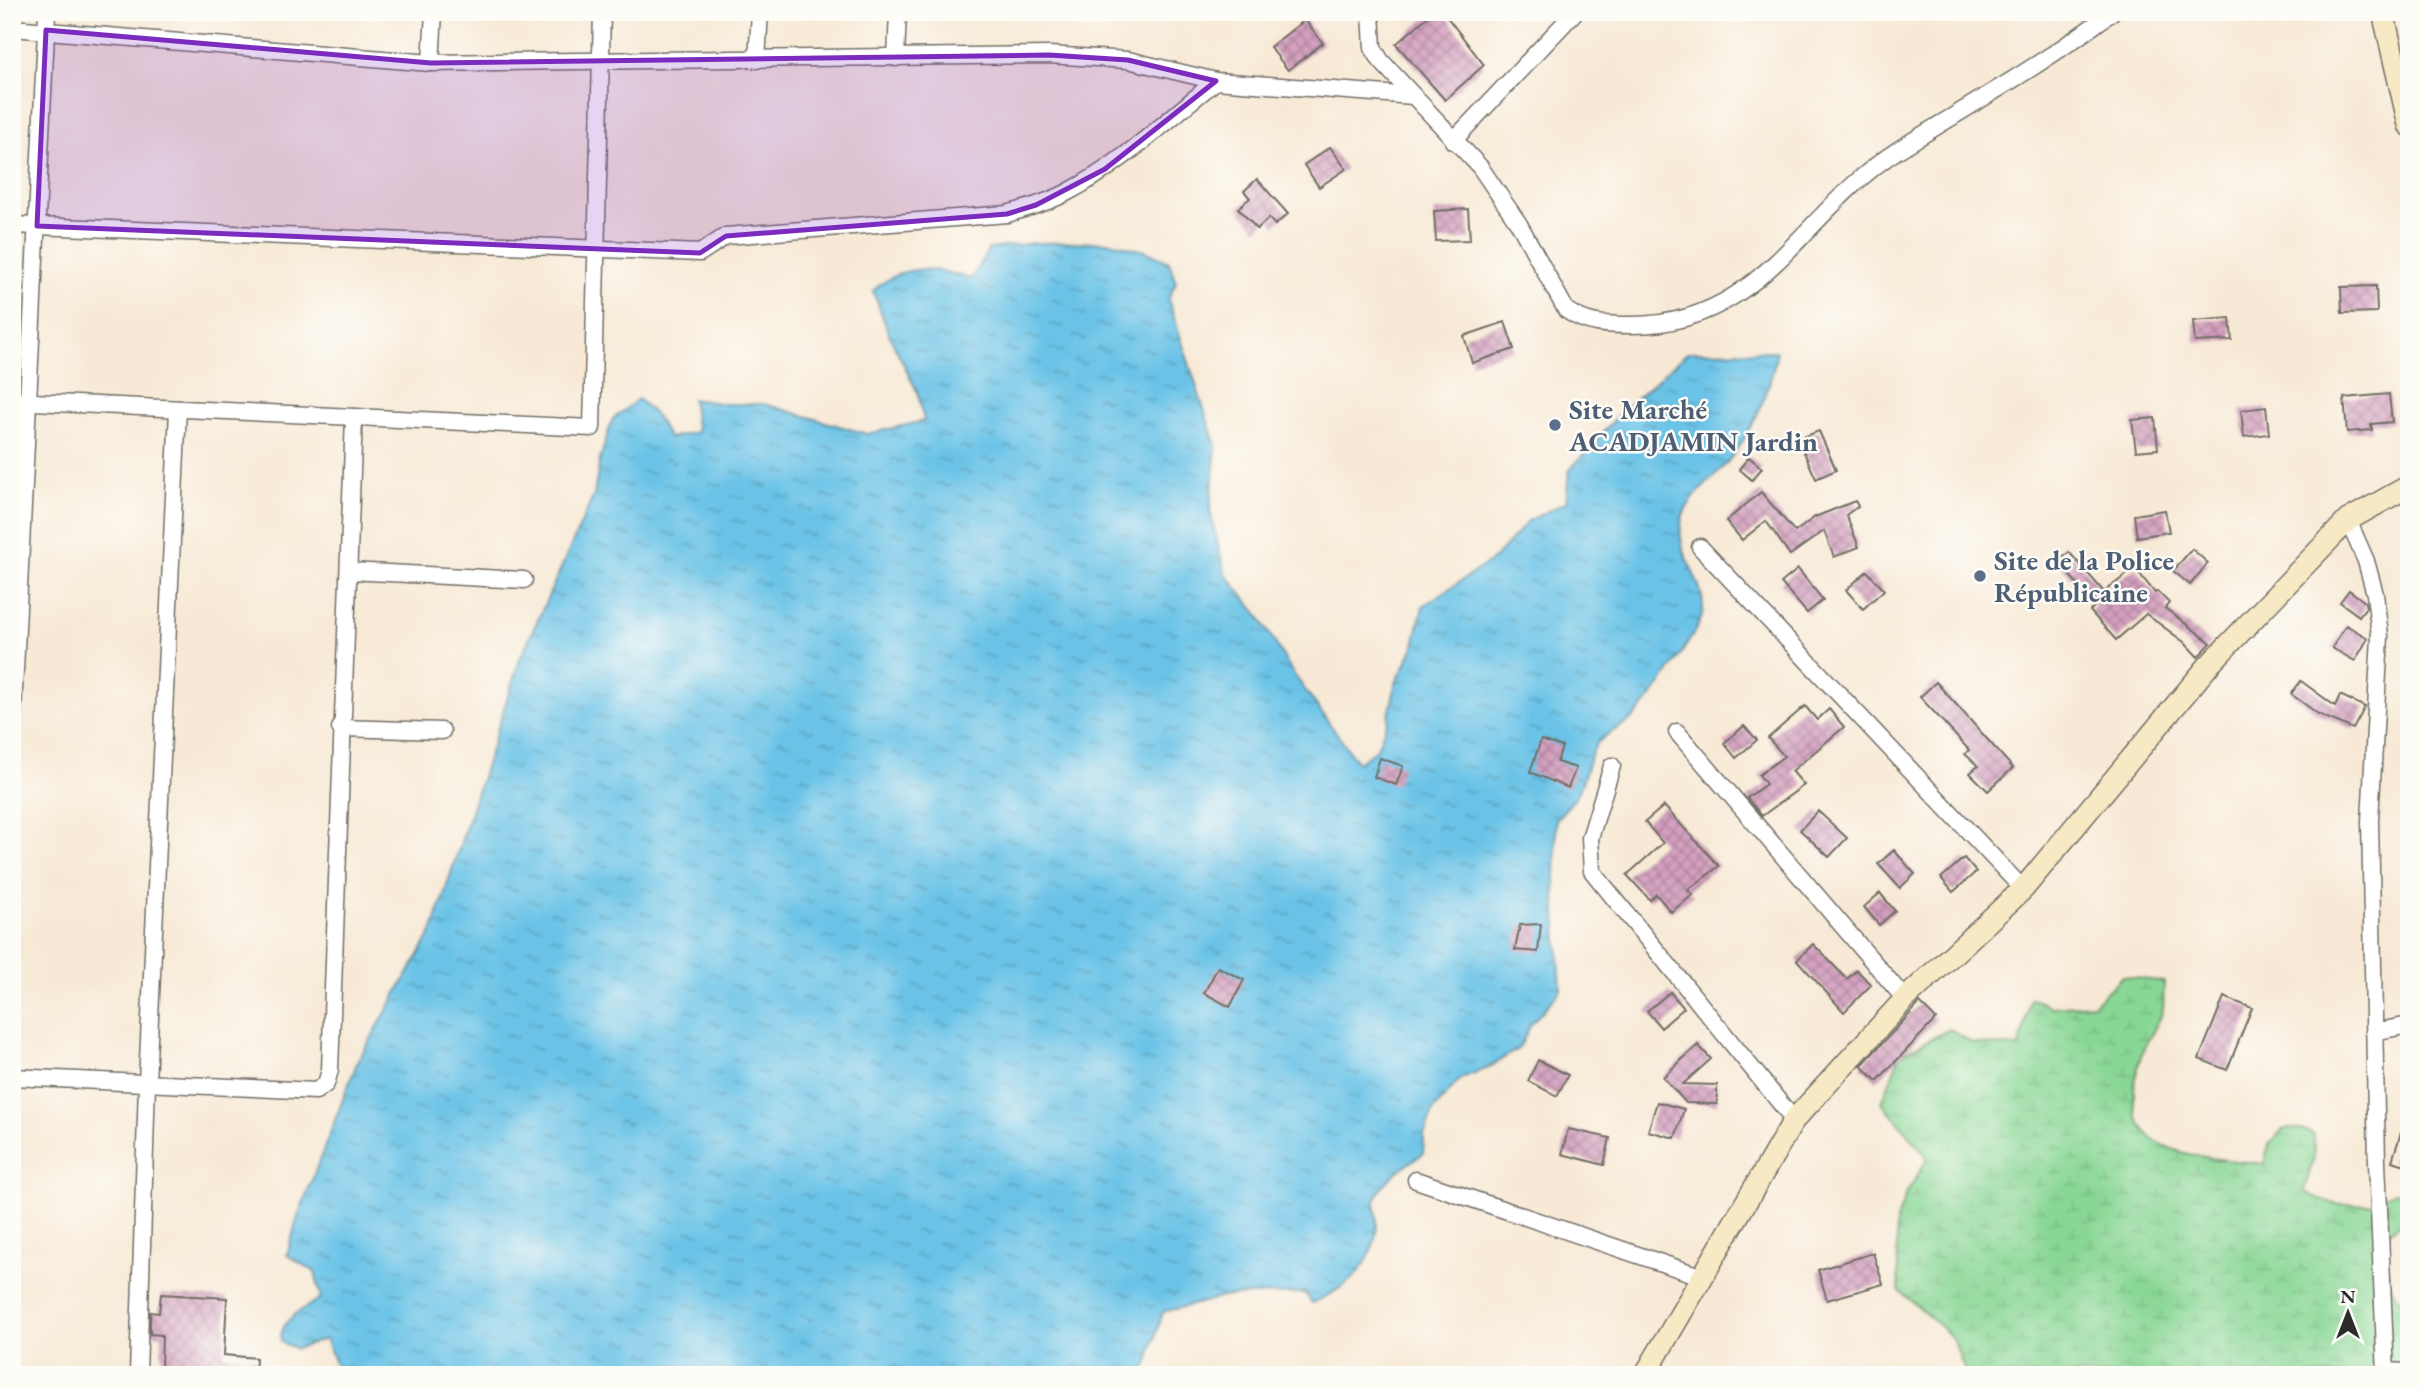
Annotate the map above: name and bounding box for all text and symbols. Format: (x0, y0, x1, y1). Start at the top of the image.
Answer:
place label: Site Marché ACADJAMIN Jardin (1568, 391, 1818, 459)
marker: Site Marché ACADJAMIN Jardin (1547, 417, 1563, 433)
place label: Site de la Police Républicaine (1994, 542, 2174, 610)
marker: Site de la Police Républicaine (1972, 568, 1988, 584)
north arrow (2312, 1278, 2382, 1348)
text: N (2340, 1284, 2356, 1309)

